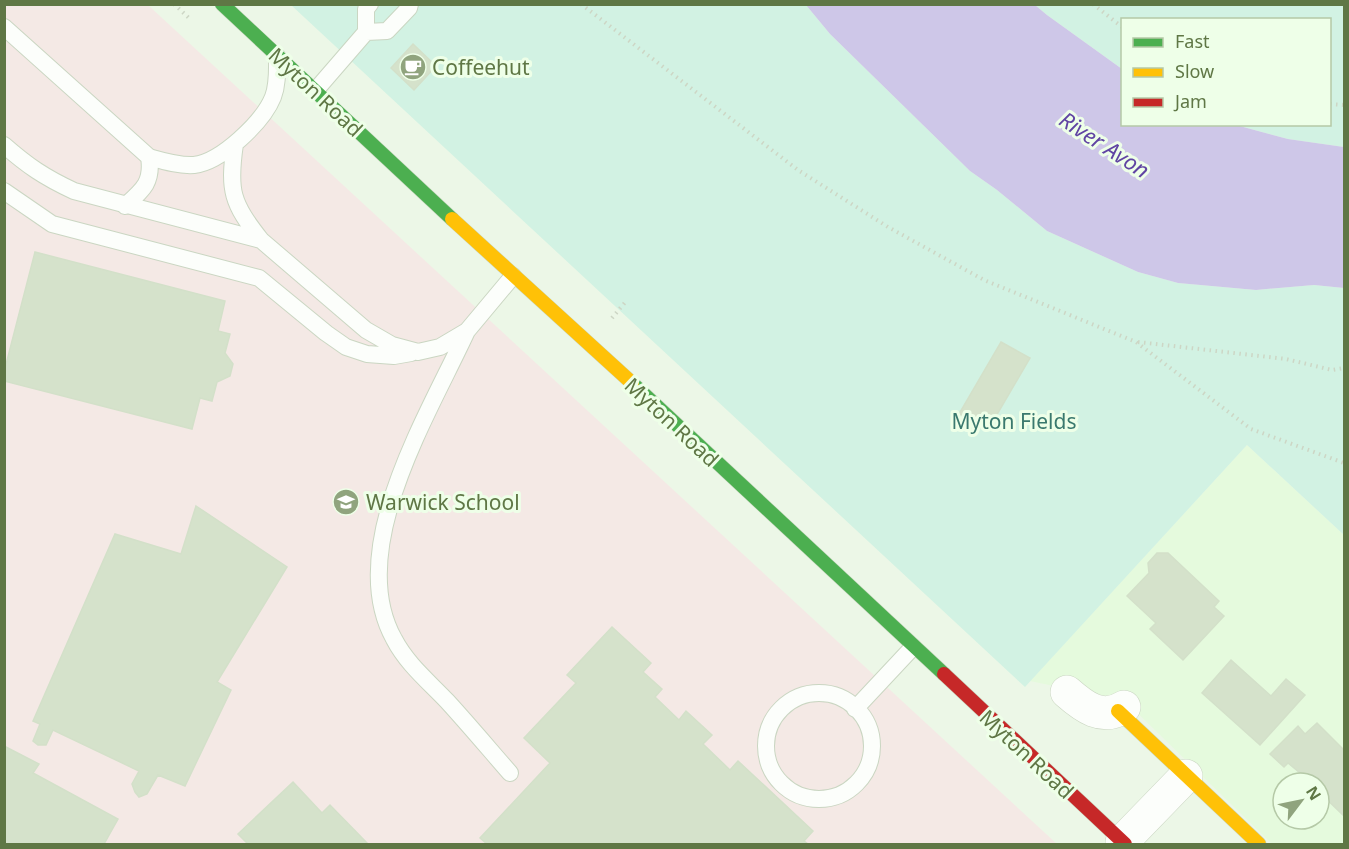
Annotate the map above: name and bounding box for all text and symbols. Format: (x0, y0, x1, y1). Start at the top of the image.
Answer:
legend (1121, 18, 1331, 126)
text: Fast (1175, 29, 1210, 53)
street label: Myton Road (263, 41, 369, 143)
cafe icon: Coffeehut (398, 52, 428, 82)
place label: Coffeehut (432, 53, 530, 81)
text: Slow (1175, 59, 1214, 83)
text: Jam (1173, 89, 1207, 113)
water label: River Avon (1054, 104, 1156, 184)
street label: Myton Road (619, 371, 725, 473)
park label: Myton Fields (951, 407, 1077, 435)
school or university icon: Warwick School (331, 487, 361, 517)
place label: Warwick School (366, 488, 520, 516)
street label: Myton Road (974, 703, 1080, 805)
north arrow (1271, 771, 1331, 831)
text: N (1301, 782, 1326, 804)

